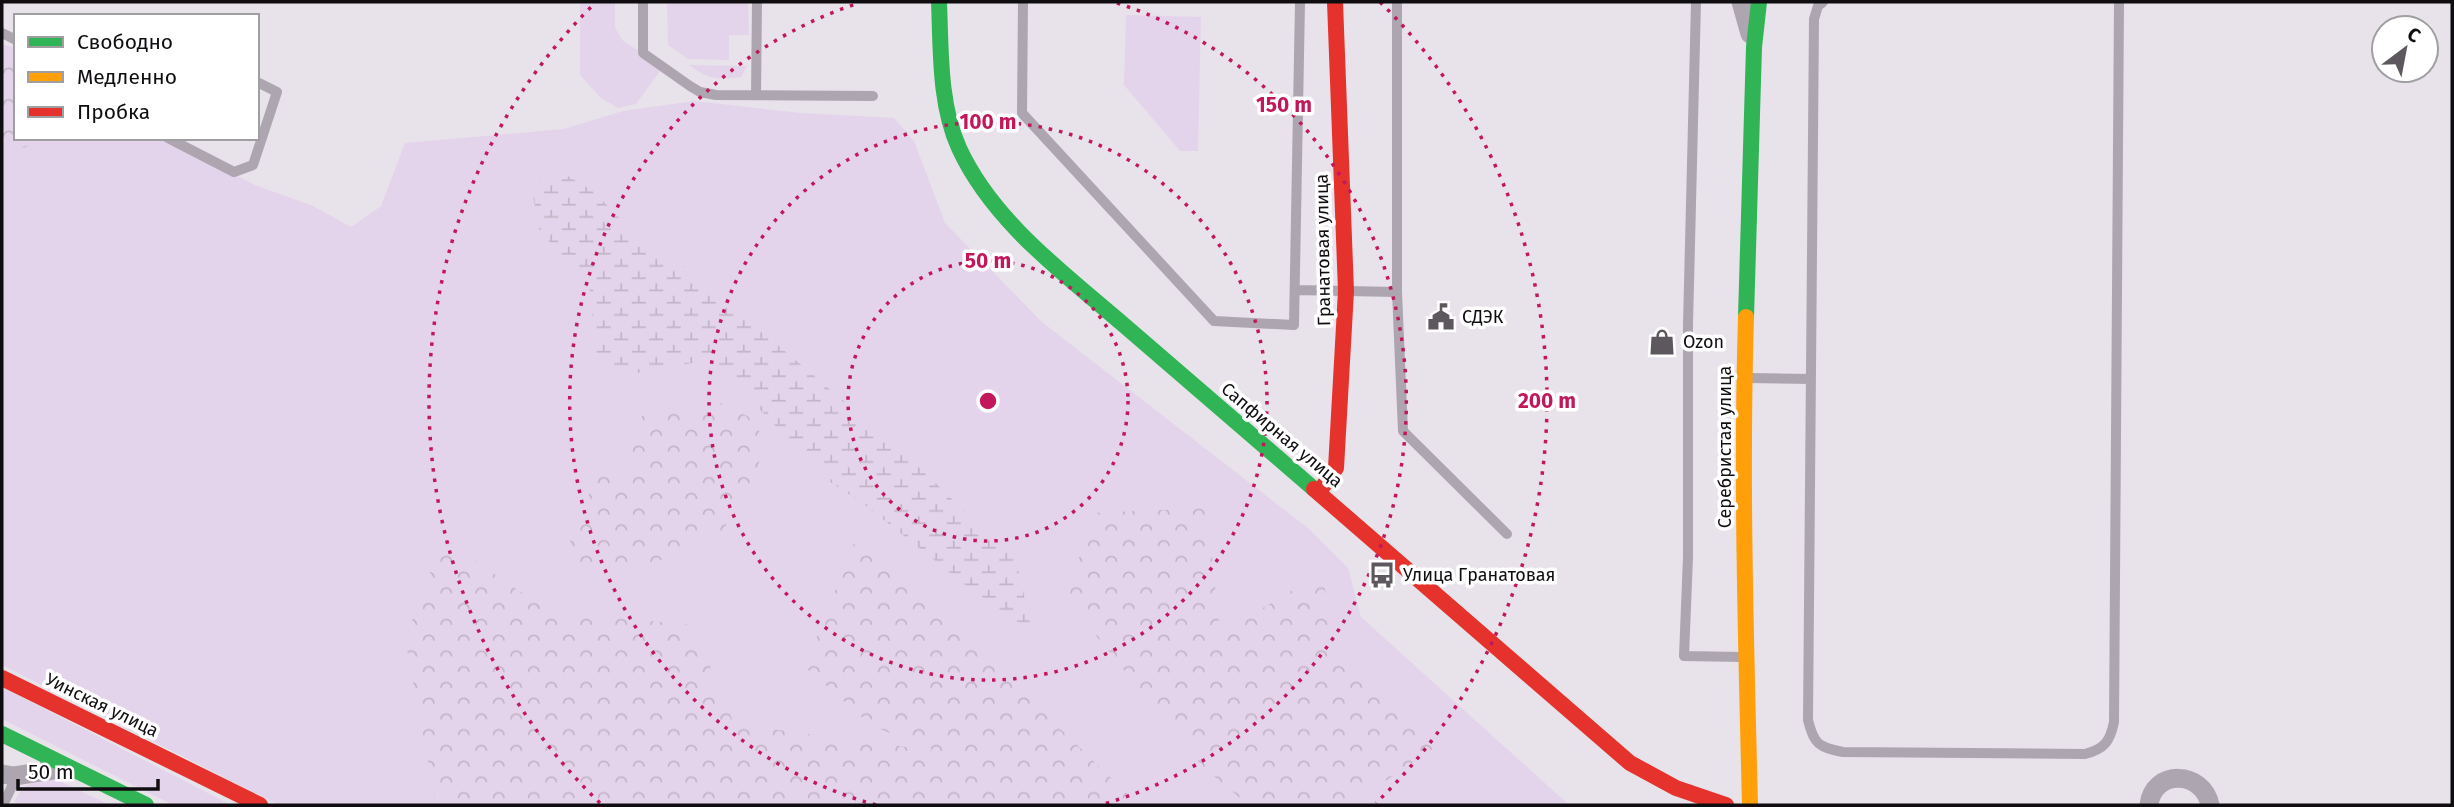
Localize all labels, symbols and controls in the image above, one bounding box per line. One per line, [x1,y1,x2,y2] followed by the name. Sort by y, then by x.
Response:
[14,14,259,140] legend
[2370,14,2440,84] north arrow
[2403,22,2425,48] text: С
[77,29,173,55] text: Свободно
[77,64,177,90] text: Медленно
[1256,92,1312,118] text: 150 m
[77,99,150,125] text: Пробка
[959,109,1017,135] text: 100 m
[1311,174,1335,326] street label: Гранатовая улица
[965,248,1011,274] text: 50 m
[1426,302,1456,332] public building icon: СДЭК
[1462,306,1504,328] place label: СДЭК
[1647,327,1677,357] shop icon: Ozon
[1683,331,1724,353] place label: Ozon
[1714,366,1736,528] street label: Серебристая улица
[1217,378,1347,492] street label: Сапфирная улица
[1518,388,1576,414] text: 200 m
[976,389,1000,413] centre of rings
[1367,560,1397,590] bus stop icon: Улица Гранатовая
[1403,564,1556,586] place label: Улица Гранатовая
[42,668,162,742] street label: Уинская улица
[18,748,158,792] scale bar
[28,759,74,785] text: 50 m

